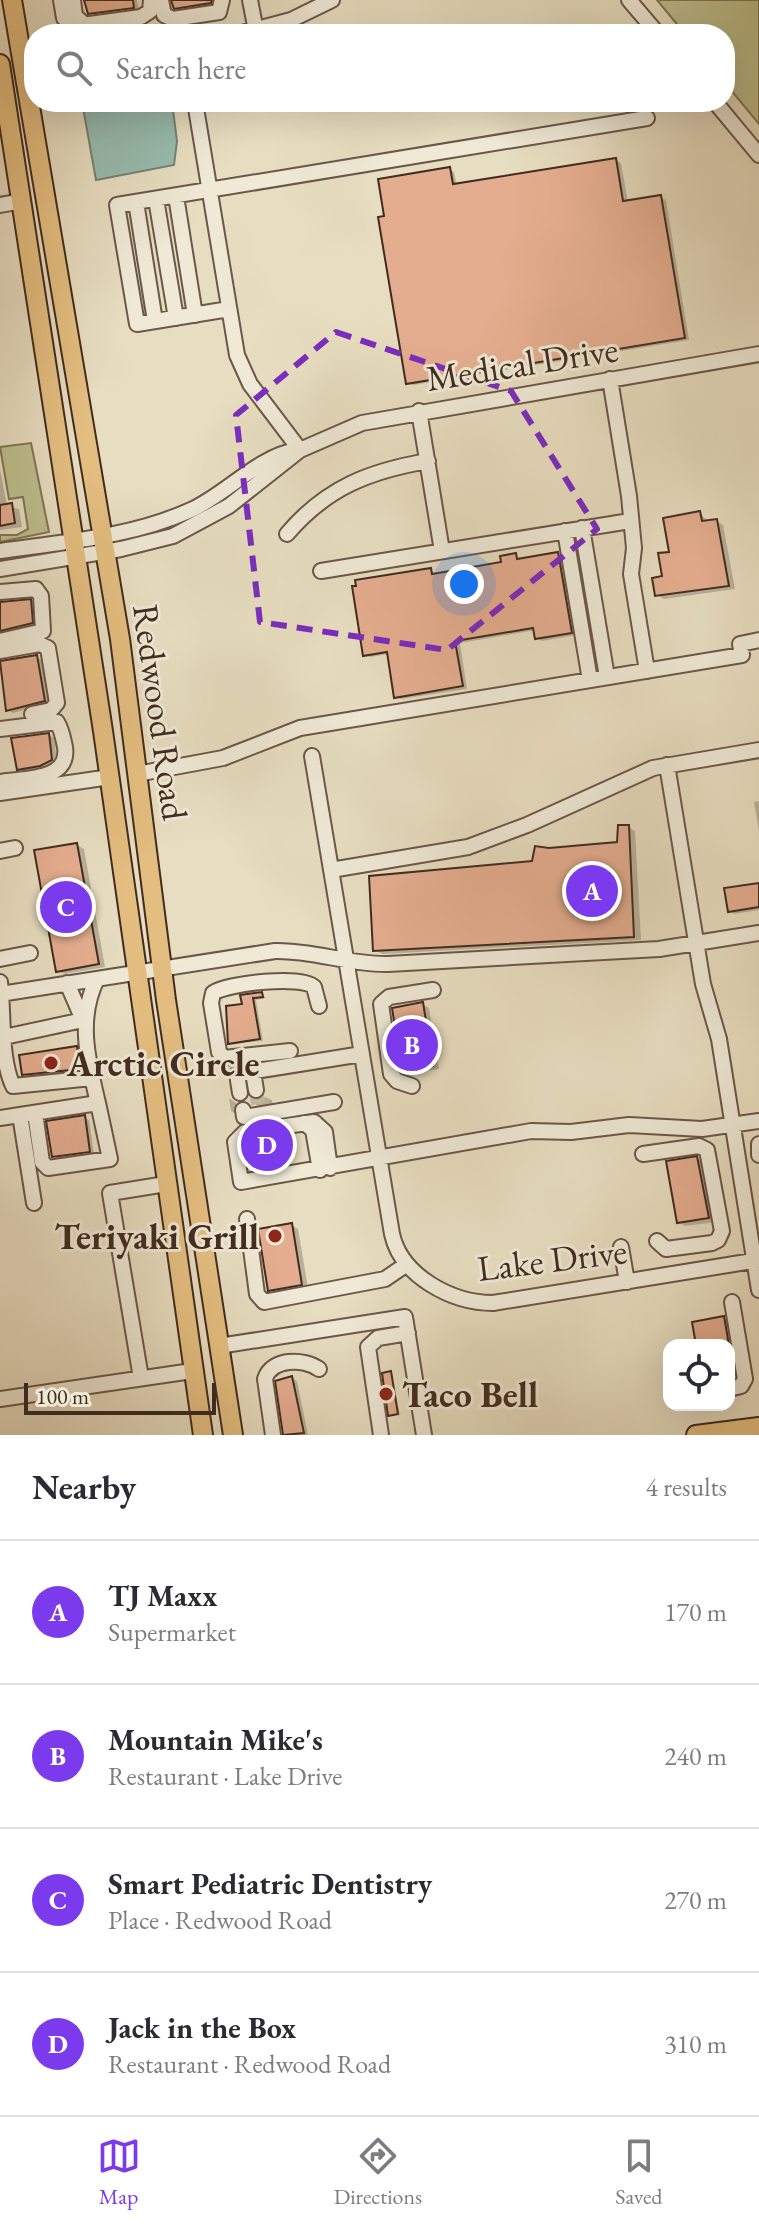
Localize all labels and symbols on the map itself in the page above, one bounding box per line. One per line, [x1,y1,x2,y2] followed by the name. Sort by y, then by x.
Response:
[423,325,621,402] street label: Medical Drive
[444,564,484,604] your location
[122,601,199,824] street label: Redwood Road
[566,861,618,921] pin: A
[40,877,92,937] pin: C
[386,1015,438,1075] pin: B
[66,1040,259,1087] place label: Arctic Circle
[42,1054,60,1072] marker: Arctic Circle
[241,1115,293,1175] pin: D
[54,1213,259,1260] place label: Teriyaki Grill
[266,1227,284,1245] marker: Teriyaki Grill
[475,1227,630,1292] street label: Lake Drive
[402,1371,538,1418] place label: Taco Bell
[24,1379,216,1415] scale bar
[377,1385,395,1403] marker: Taco Bell

